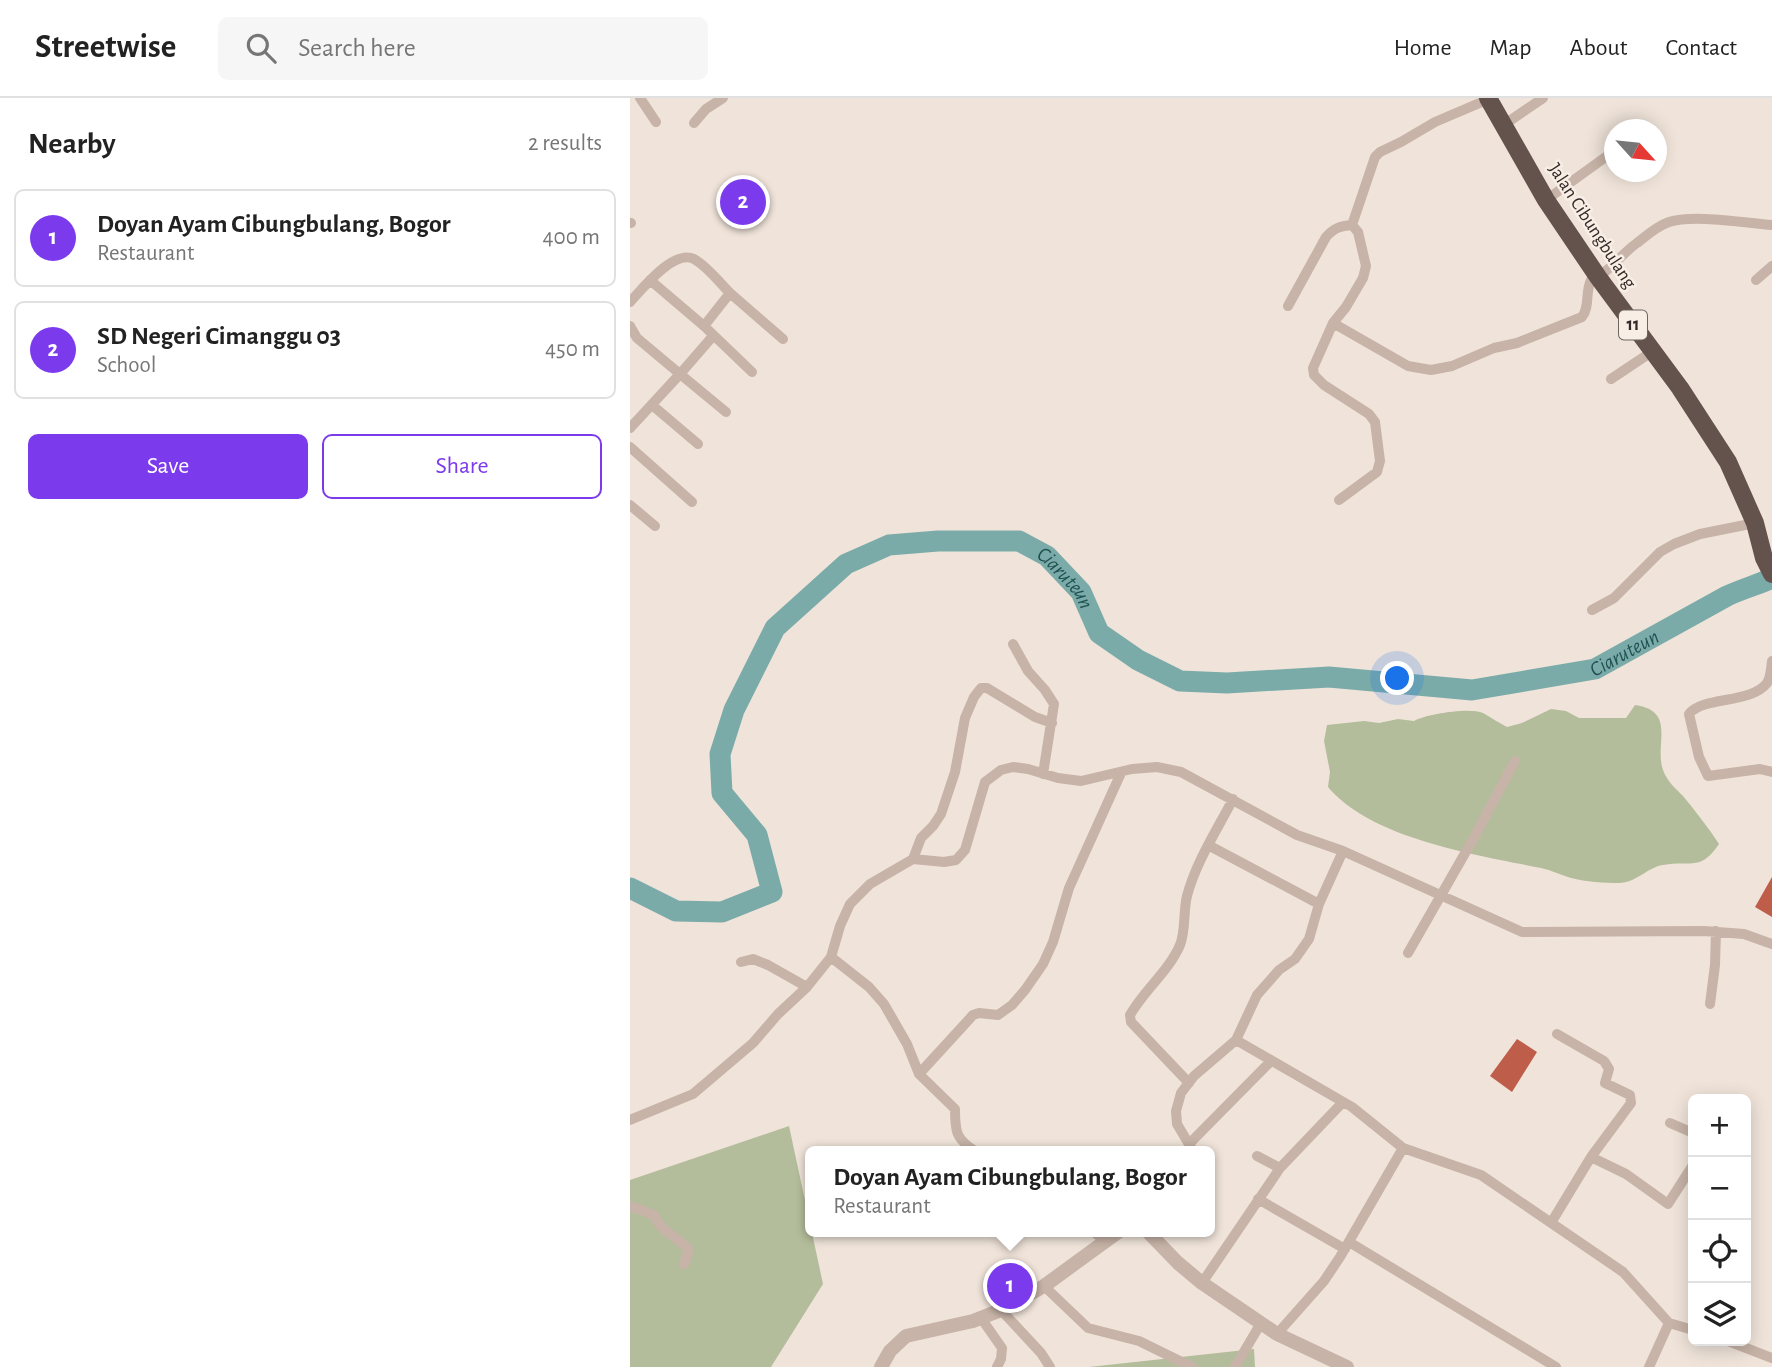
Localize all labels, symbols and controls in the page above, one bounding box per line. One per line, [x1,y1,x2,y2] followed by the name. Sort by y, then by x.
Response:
[218,17,708,80] search box
[242,29,280,67] icon: search
[35,31,176,64] text: Streetwise
[298,35,416,61] text: Search here
[1394,36,1452,60] text: Home
[1490,36,1532,60] text: Map
[1570,36,1627,60] text: About
[1665,36,1737,60] text: Contact
[1604,119,1667,182] north arrow
[28,129,116,159] text: Nearby
[528,132,602,155] text: 2 results
[1545,160,1640,293] street label: Jalan Cibungbulang
[720,176,766,228] pin: 2
[97,211,451,237] text: Doyan Ayam Cibungbulang, Bogor
[49,226,57,249] text: 1
[542,226,600,249] text: 400 m
[97,242,194,265] text: Restaurant
[1619,310,1647,340] road number: 11
[97,323,341,349] text: SD Negeri Cimanggu 03
[48,338,58,361] text: 2
[545,338,600,361] text: 450 m
[97,354,156,377] text: School
[28,434,308,499] button: Save
[322,434,602,499] button: Share
[1034,542,1097,612] water label: Ciaruteun
[1586,625,1662,680] water label: Ciaruteun
[1380,661,1414,695] your location
[1688,1094,1751,1346] map controls
[1688,1094,1751,1157] button: +
[805,1146,1215,1237] popup
[1688,1157,1751,1220] button: −
[833,1164,1187,1190] text: Doyan Ayam Cibungbulang, Bogor
[833,1195,931,1218] text: Restaurant
[1688,1220,1751,1283] button: locate
[987,1260,1033,1312] pin: 1
[1688,1283,1751,1346] button: layers

